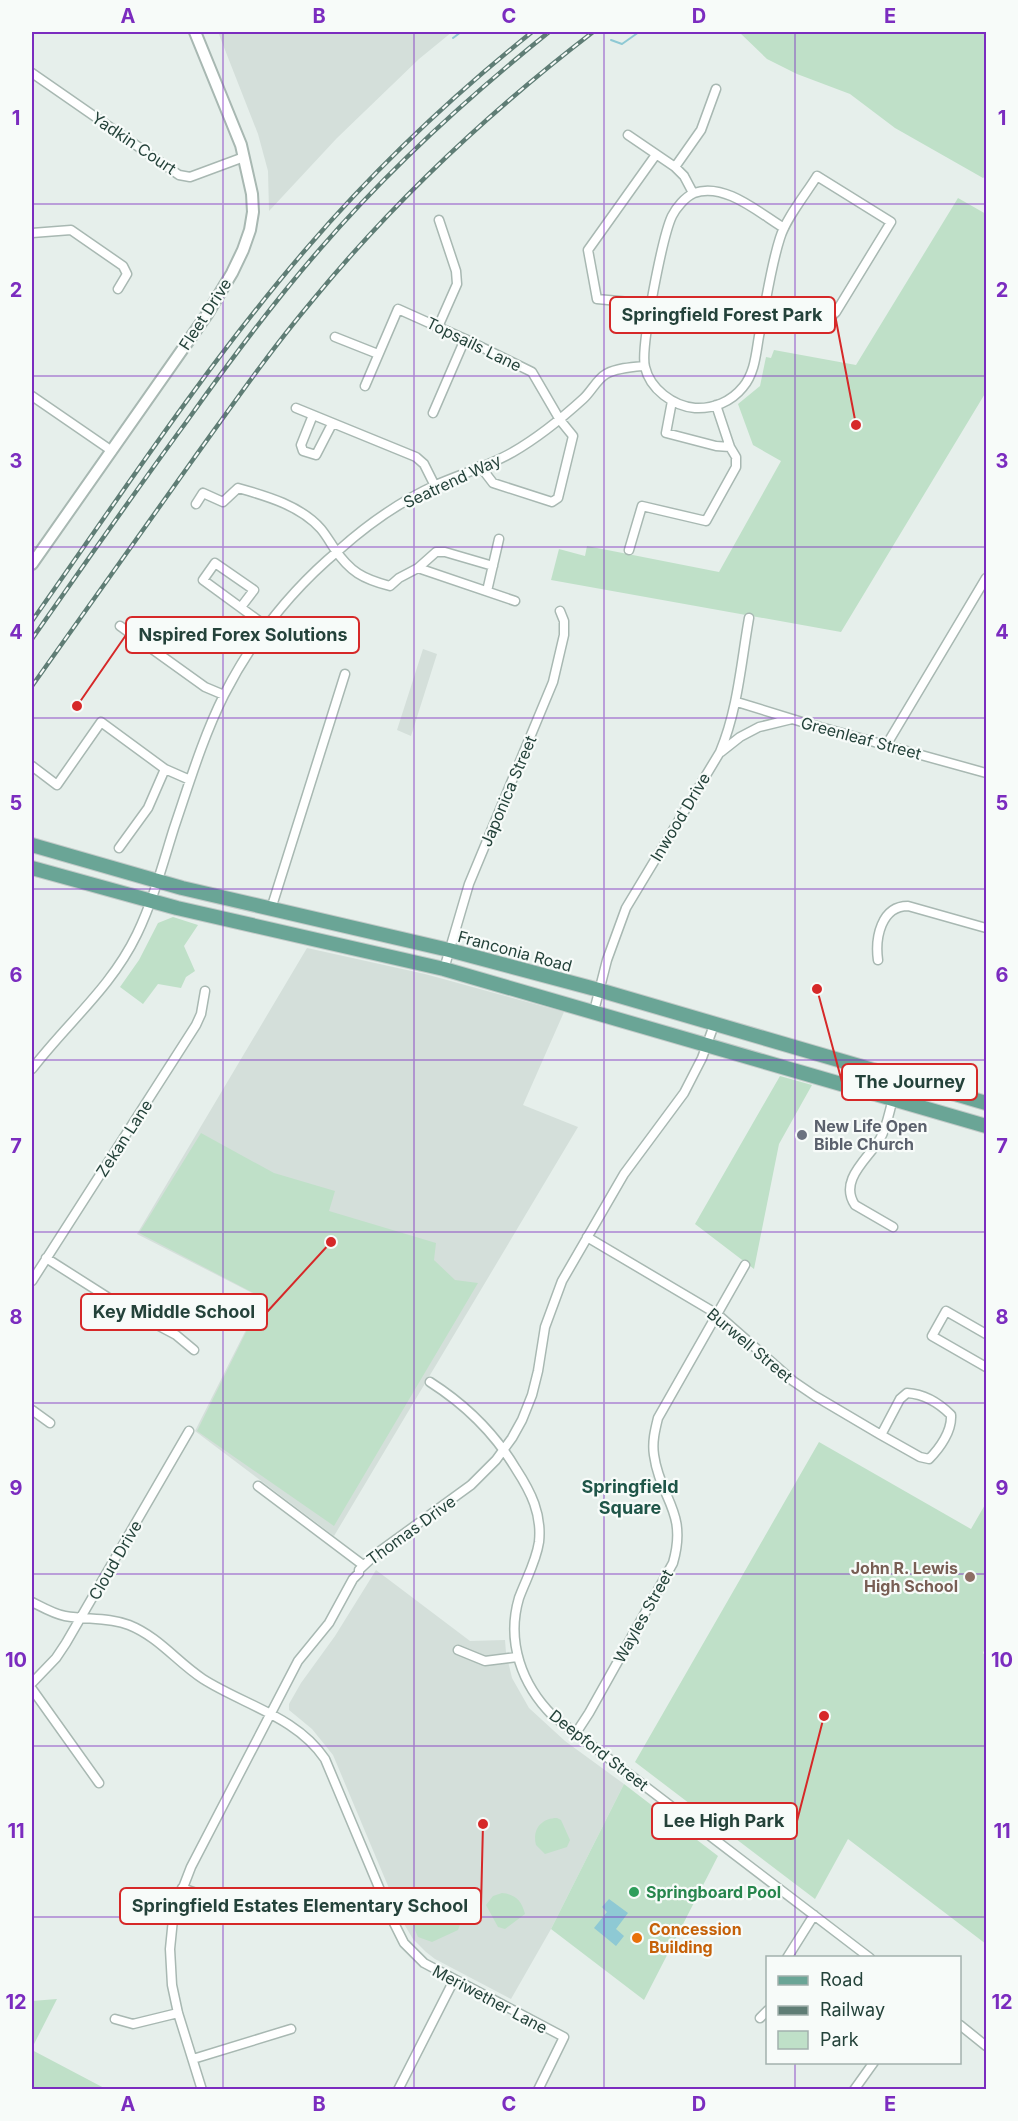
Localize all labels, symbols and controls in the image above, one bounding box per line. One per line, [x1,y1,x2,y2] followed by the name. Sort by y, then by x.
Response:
[121,4,136,28] text: A
[312,4,326,28] text: B
[502,4,516,28] text: C
[692,4,706,28] text: D
[884,4,896,28] text: E
[12,106,20,130] text: 1
[998,106,1006,130] text: 1
[88,107,180,179] street label: Yadkin Court
[174,274,236,354] street label: Fleet Drive
[10,278,22,302] text: 2
[996,278,1008,302] text: 2
[610,297,835,333] callout: Springfield Forest Park
[621,304,823,325] text: Springfield Forest Park
[423,312,525,376] street label: Topsails Lane
[10,449,22,473] text: 3
[996,449,1008,473] text: 3
[400,450,504,512] street label: Seatrend Way
[126,617,359,653] callout: Nspired Forex Solutions
[9,620,23,644] text: 4
[995,620,1009,644] text: 4
[139,624,348,645] text: Nspired Forex Solutions
[799,712,923,764] street label: Greenleaf Street
[476,732,540,850] street label: Japonica Street
[646,769,714,865] street label: Inwood Drive
[10,791,22,815] text: 5
[996,791,1008,815] text: 5
[456,926,574,976] street label: Franconia Road
[10,963,23,987] text: 6
[996,963,1009,987] text: 6
[842,1064,977,1100] callout: The Journey
[855,1071,966,1092] text: The Journey
[92,1096,156,1180] street label: Zekan Lane
[814,1116,928,1154] place label: New Life Open Bible Church
[795,1128,809,1142] marker: New Life Open Bible Church
[10,1134,22,1158] text: 7
[996,1134,1008,1158] text: 7
[81,1294,267,1330] callout: Key Middle School
[93,1301,255,1322] text: Key Middle School
[703,1303,797,1387] street label: Burwell Street
[9,1305,23,1329] text: 8
[995,1305,1009,1329] text: 8
[10,1476,23,1500] text: 9
[581,1476,679,1518] district label: Springfield Square
[996,1476,1009,1500] text: 9
[363,1491,459,1569] street label: Thomas Drive
[84,1517,146,1603] street label: Cloud Drive
[851,1558,958,1596] place label: John R. Lewis High School
[609,1566,677,1666] street label: Wayles Street
[963,1570,977,1584] marker: John R. Lewis High School
[5,1648,27,1672] text: 10
[991,1648,1013,1672] text: 10
[545,1705,653,1795] street label: Deepford Street
[652,1803,797,1839] callout: Lee High Park
[664,1810,785,1831] text: Lee High Park
[7,1819,25,1843] text: 11
[993,1819,1011,1843] text: 11
[646,1882,781,1902] place label: Springboard Pool
[627,1885,641,1899] marker: Springboard Pool
[120,1888,481,1924] callout: Springfield Estates Elementary School
[132,1895,468,1916] text: Springfield Estates Elementary School
[649,1919,742,1957] place label: Concession Building
[630,1931,644,1945] marker: Concession Building
[766,1956,961,2064] legend
[429,1960,551,2038] street label: Meriwether Lane
[820,1969,863,1990] text: Road
[5,1990,27,2014] text: 12
[991,1990,1013,2014] text: 12
[820,1999,885,2020] text: Railway
[820,2029,859,2050] text: Park
[121,2092,136,2116] text: A
[312,2092,326,2116] text: B
[502,2092,516,2116] text: C
[692,2092,706,2116] text: D
[884,2092,896,2116] text: E

